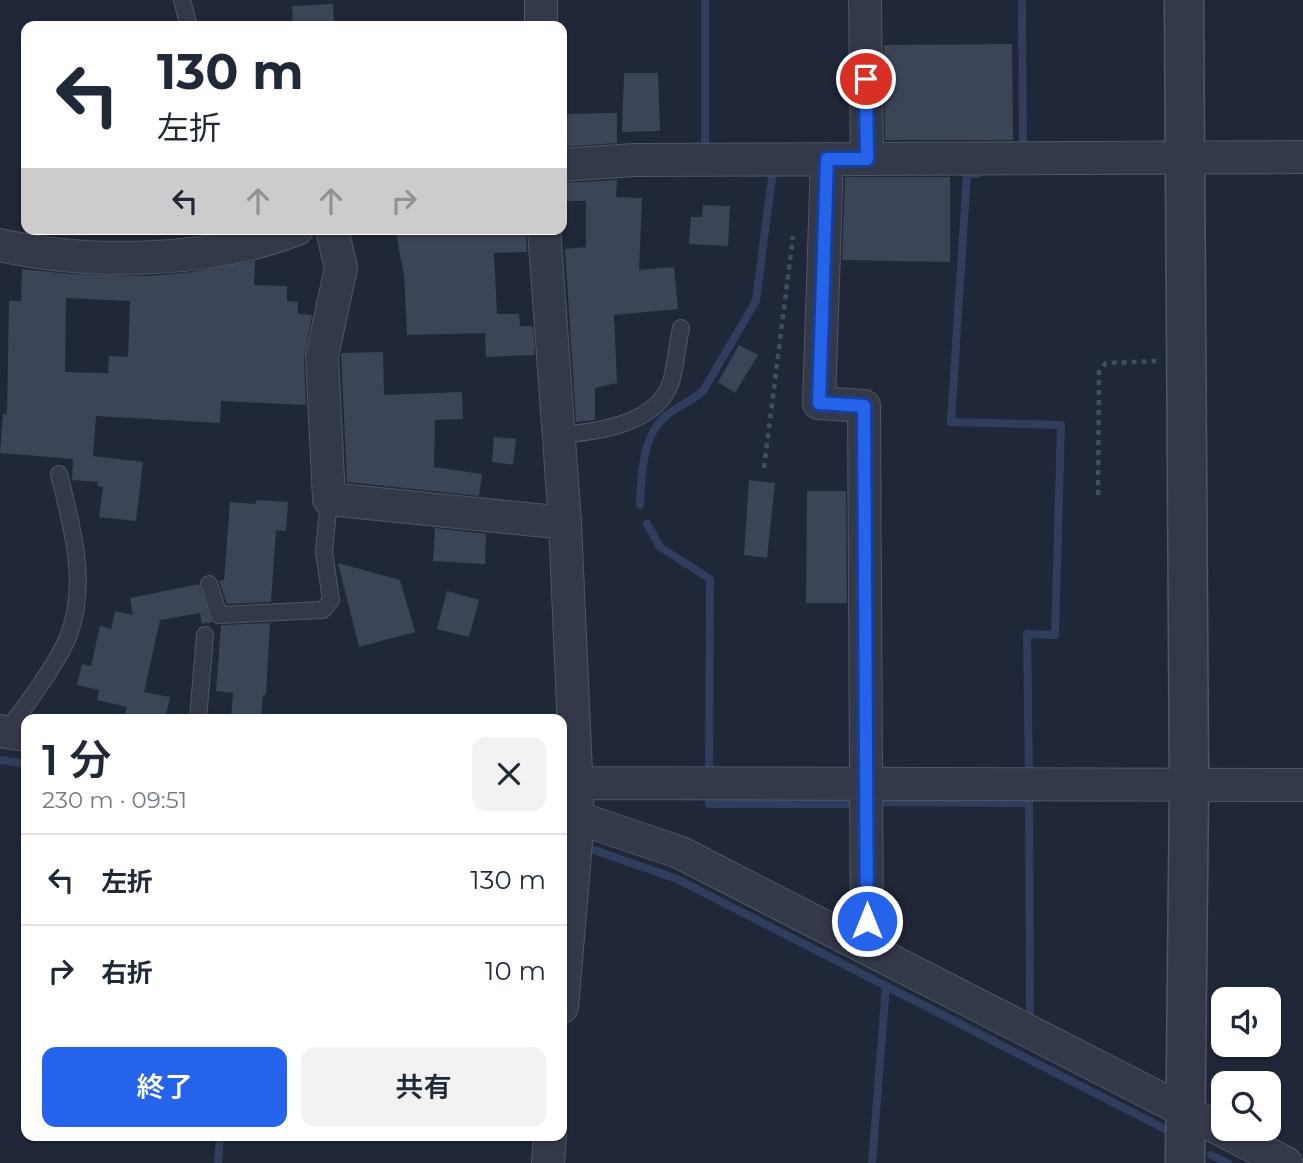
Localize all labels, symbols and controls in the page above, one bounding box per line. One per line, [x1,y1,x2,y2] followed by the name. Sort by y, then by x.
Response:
[157,42,304,101] text: 130 m
[42,49,133,140] icon: left
[836,49,896,109] pin
[847,60,885,98] icon: arrive
[157,108,221,147] text: 左折
[166,182,204,220] icon: left
[239,182,277,220] icon: ahead
[312,182,350,220] icon: ahead
[385,182,423,220] icon: right
[42,734,112,786] text: 1 分
[472,737,546,811] button: close
[42,786,187,814] text: 230 m · 09:51
[42,861,80,899] icon: left
[470,864,546,896] text: 130 m
[101,866,153,898] text: 左折
[830,884,904,958] position arrow
[42,952,80,990] icon: right
[485,955,546,987] text: 10 m
[101,957,153,989] text: 右折
[1211,987,1281,1141] map controls
[1211,987,1281,1057] button: sound
[42,1047,287,1127] button: 終了
[301,1047,546,1127] button: 共有
[1211,1071,1281,1141] button: search

